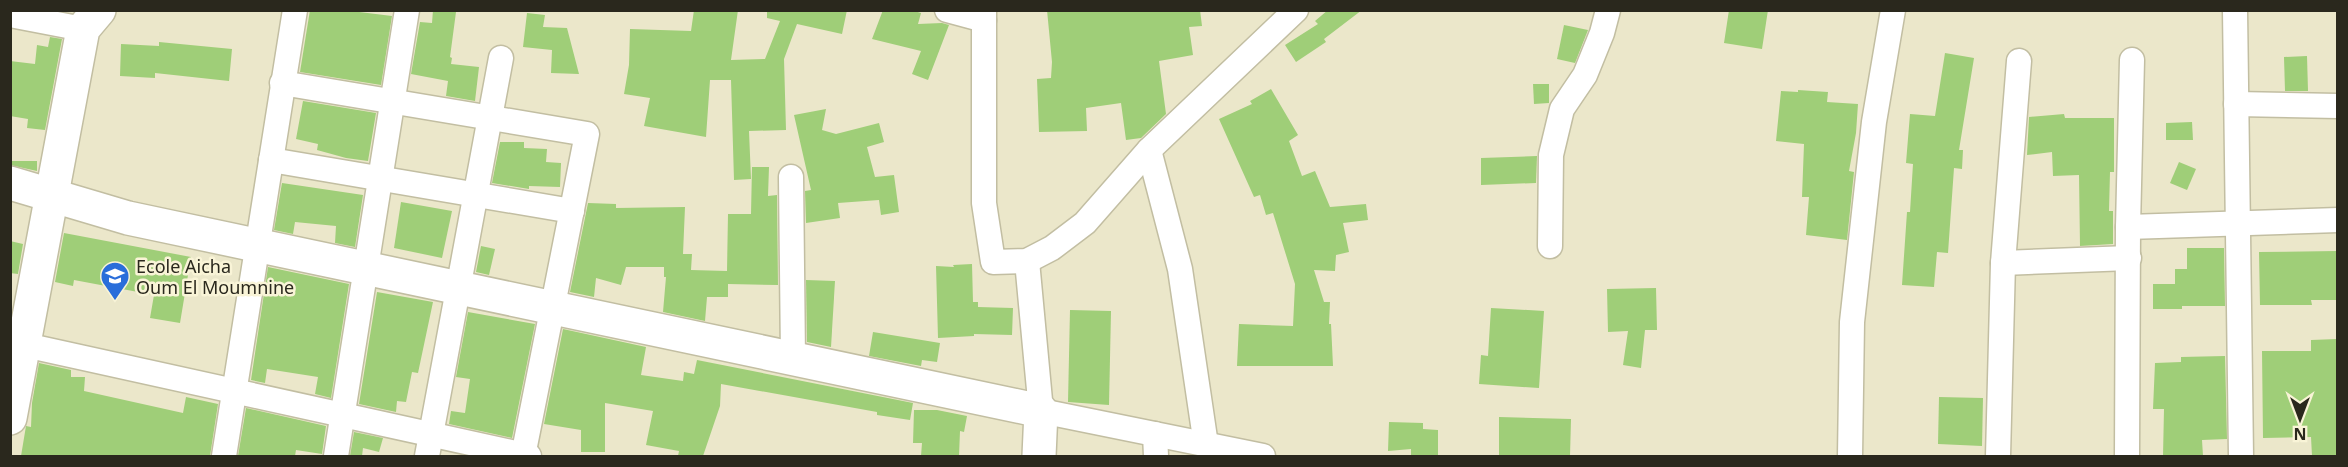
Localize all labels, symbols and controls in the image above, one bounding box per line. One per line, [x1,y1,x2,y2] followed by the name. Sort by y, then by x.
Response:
[136,254,294,299] place label: Ecole Aicha Oum El Moumnine
[99,260,131,302] school or university icon: Ecole Aicha Oum El Moumnine
[2270,389,2330,449] north arrow
[2293,423,2307,445] text: N

